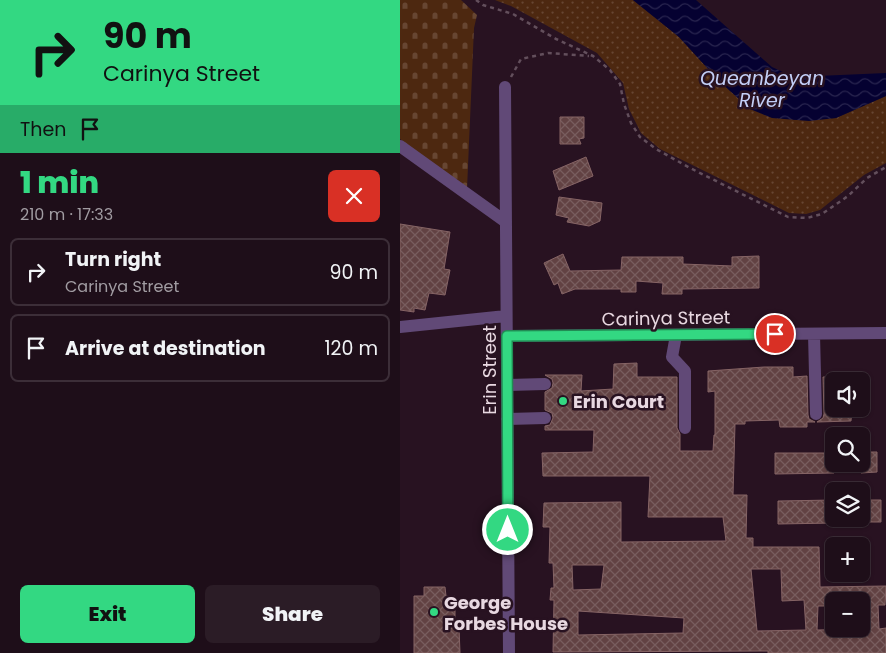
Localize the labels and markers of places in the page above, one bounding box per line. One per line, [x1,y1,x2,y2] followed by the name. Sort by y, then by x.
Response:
[754,313,796,355] pin
[573,389,664,414] place label: Erin Court
[557,395,569,407] marker: Erin Court
[444,590,568,636] place label: George Forbes House
[428,606,440,618] marker: George Forbes House

